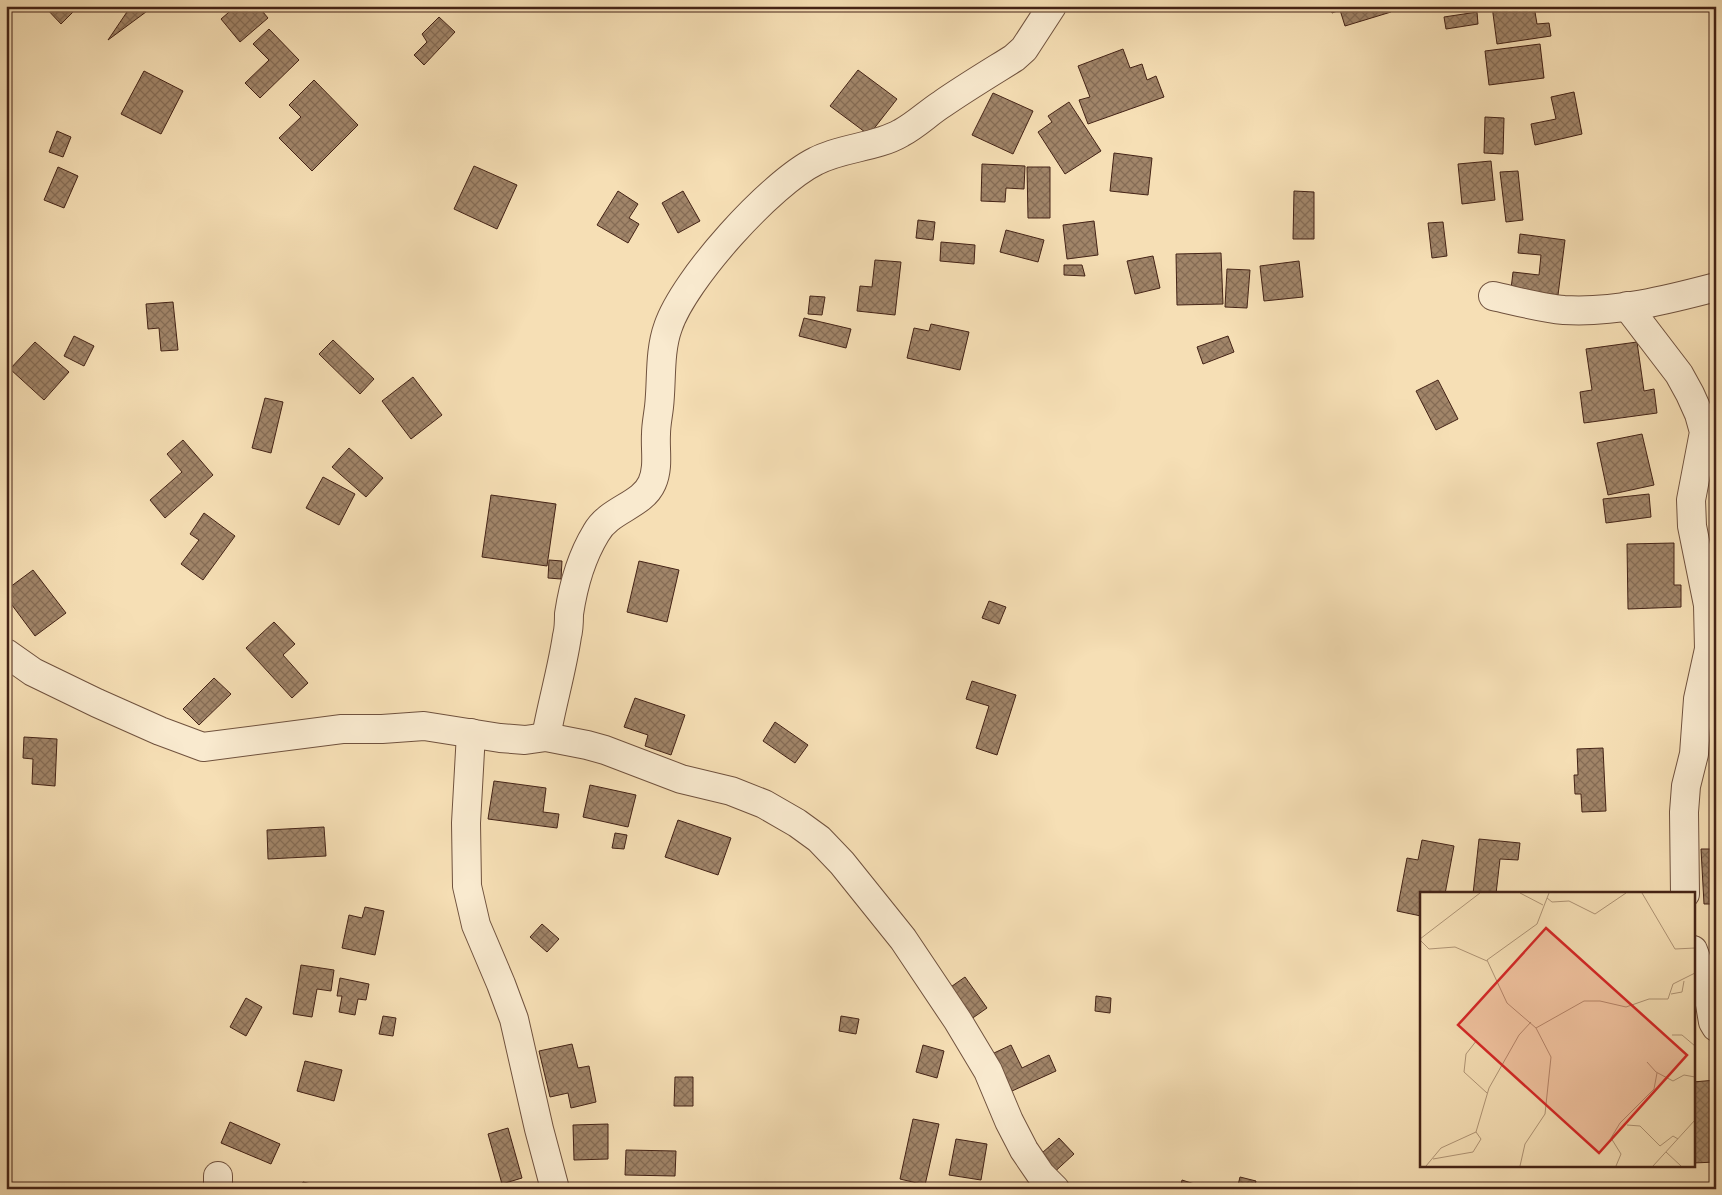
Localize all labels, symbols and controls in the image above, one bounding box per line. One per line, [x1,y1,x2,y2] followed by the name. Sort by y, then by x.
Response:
[1420,892,1694,1168] inset map

